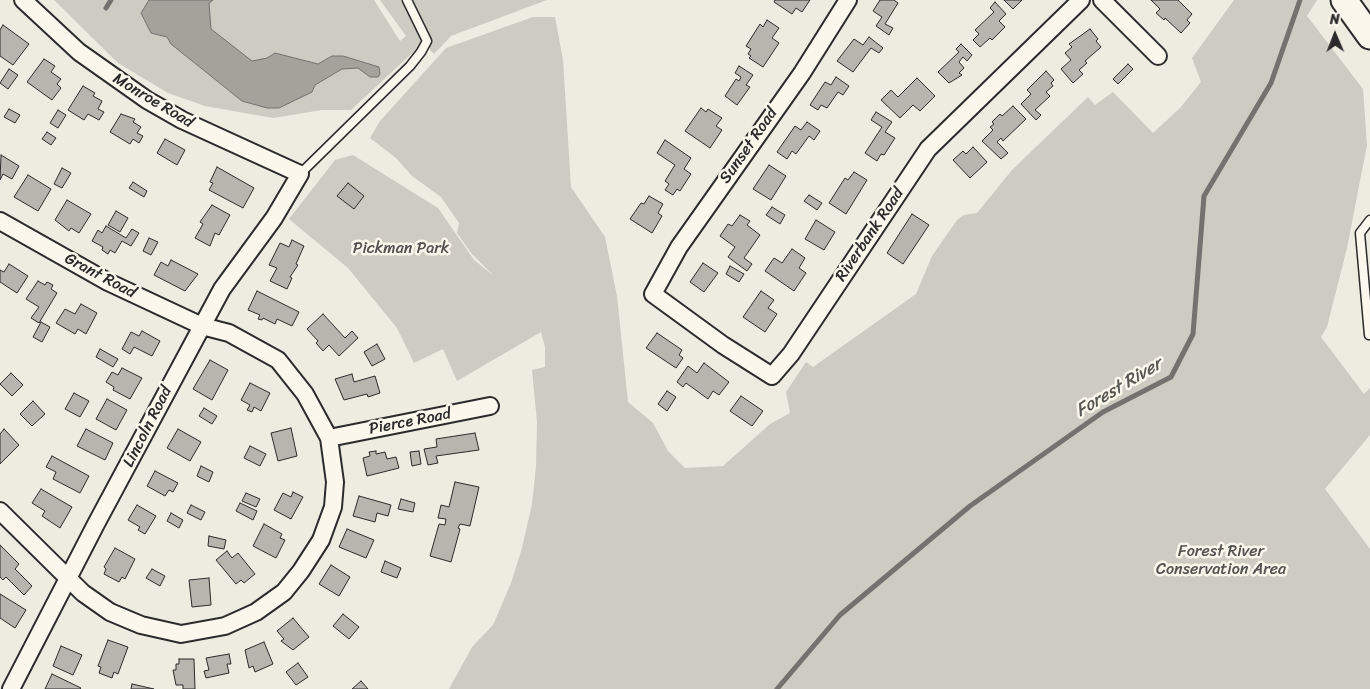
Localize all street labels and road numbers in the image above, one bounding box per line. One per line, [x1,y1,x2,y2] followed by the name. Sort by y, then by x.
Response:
[109,69,197,133] street label: Monroe Road
[716,105,782,187] street label: Sunset Road
[832,185,908,285] street label: Riverbank Road
[61,249,139,303] street label: Grant Road
[119,383,177,471] street label: Lincoln Road
[367,405,453,439] street label: Pierce Road

